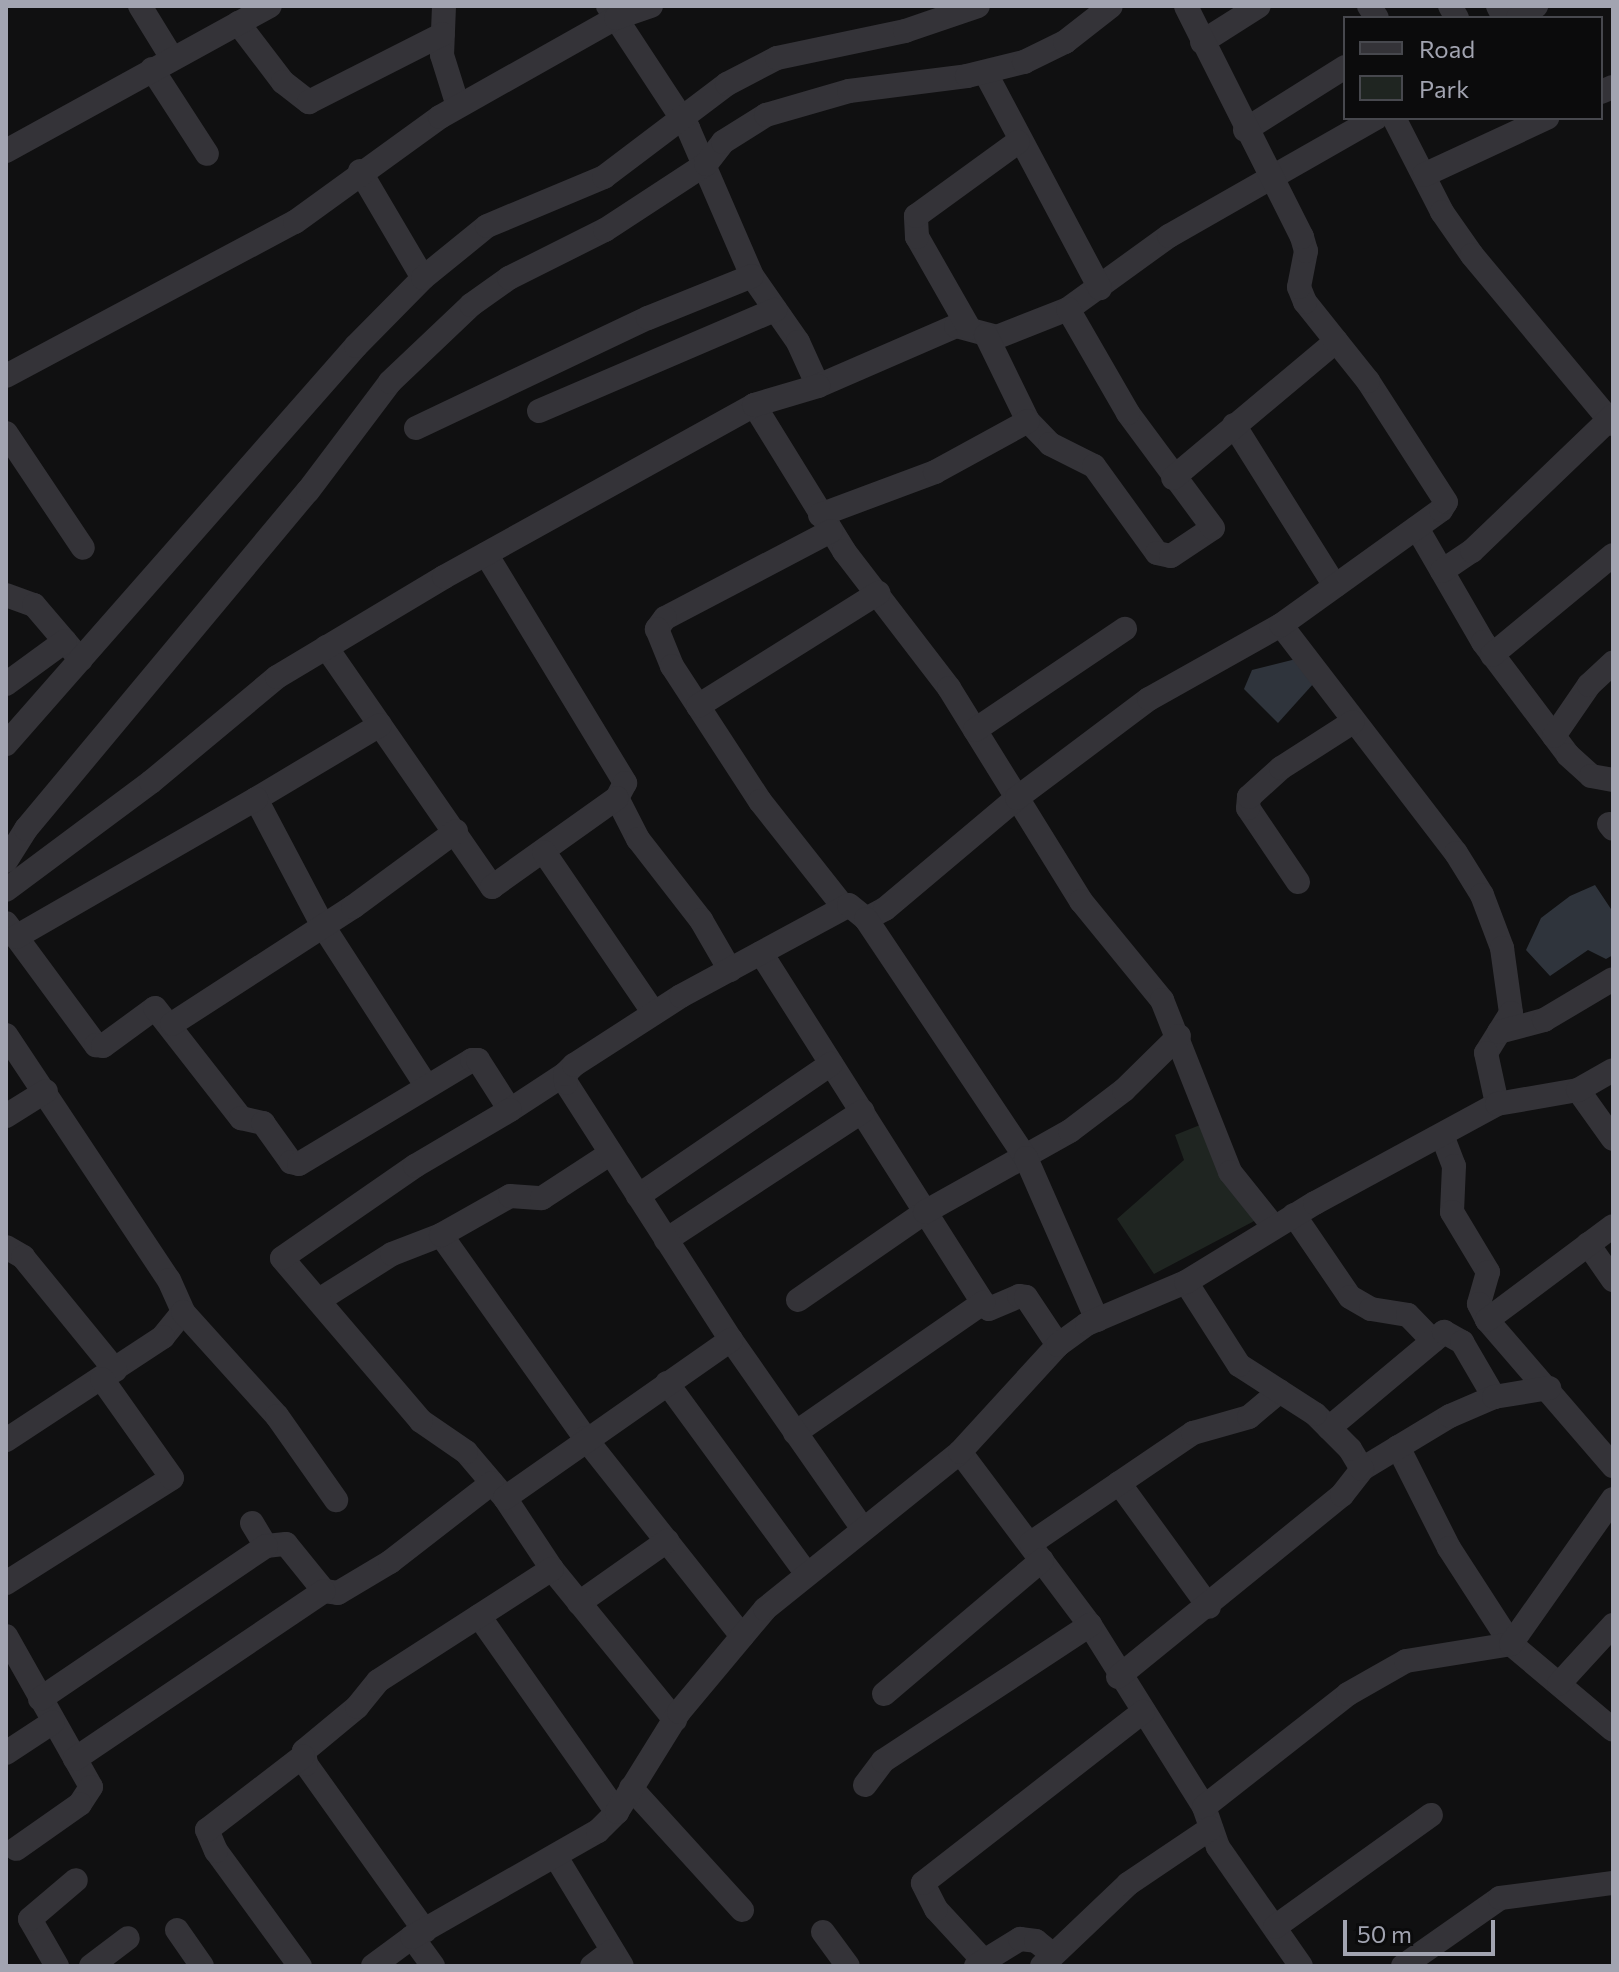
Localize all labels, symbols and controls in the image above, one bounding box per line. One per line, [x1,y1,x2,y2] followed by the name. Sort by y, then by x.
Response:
[1343,16,1603,120] legend
[1419,34,1475,63] text: Road
[1419,74,1469,103] text: Park
[1347,1904,1499,1954] scale bar
[1357,1919,1412,1948] text: 50 m

